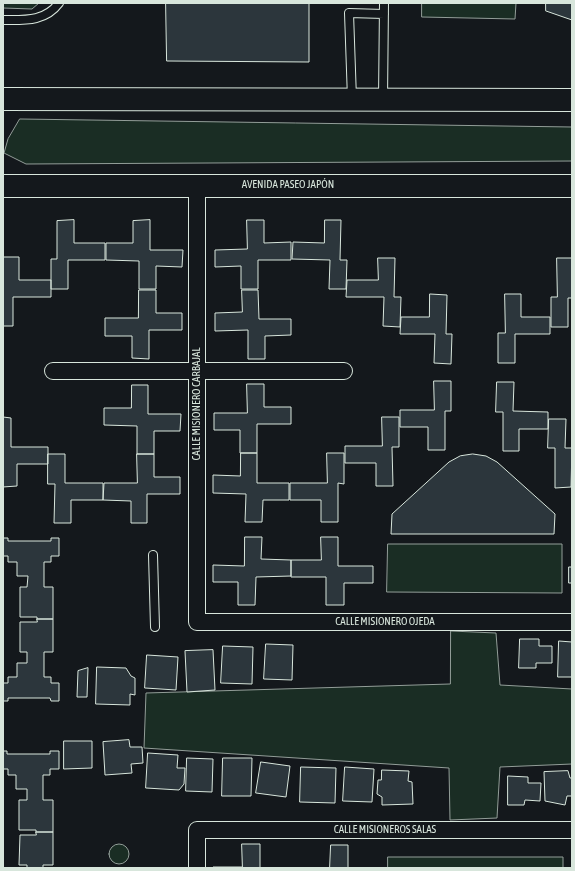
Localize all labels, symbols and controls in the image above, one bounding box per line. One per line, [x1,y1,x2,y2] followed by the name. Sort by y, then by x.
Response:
[242,178,334,192] street label: AVENIDA PASEO JAPÓN
[190,347,204,461] street label: CALLE MISIONERO CARBAJAL
[335,615,435,629] street label: CALLE MISIONERO OJEDA
[334,823,436,837] street label: CALLE MISIONEROS SALAS

